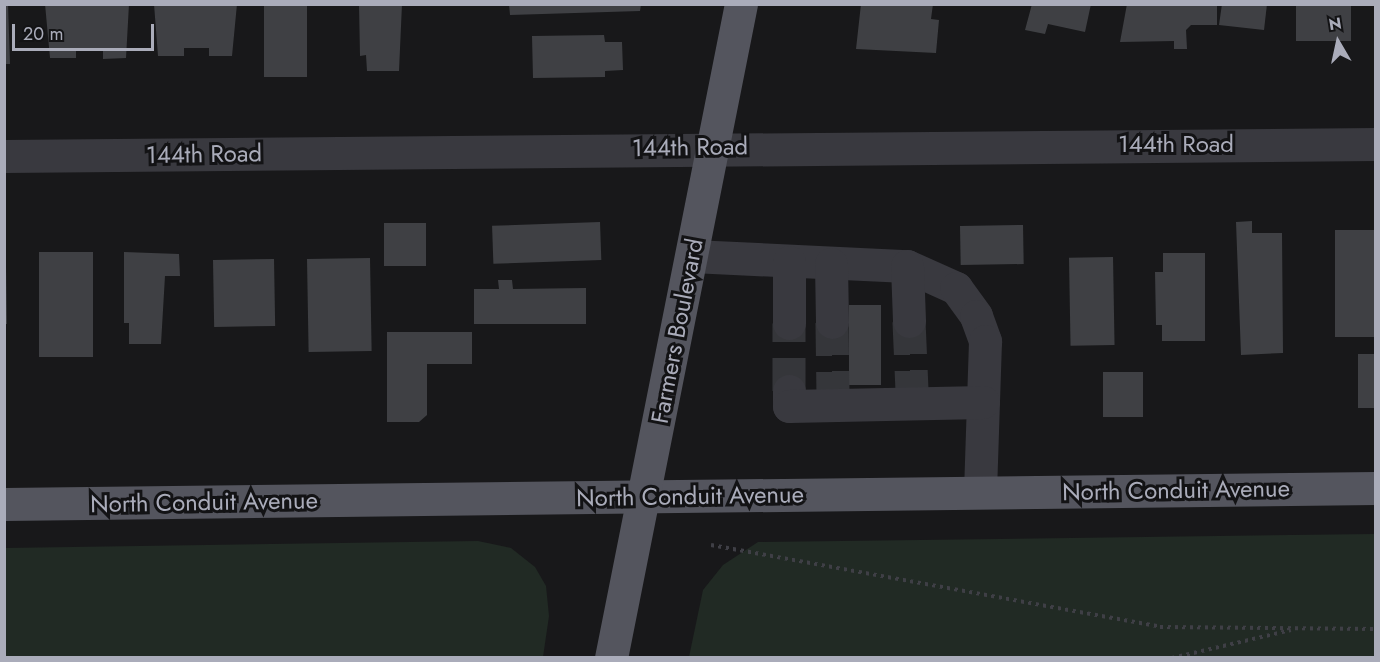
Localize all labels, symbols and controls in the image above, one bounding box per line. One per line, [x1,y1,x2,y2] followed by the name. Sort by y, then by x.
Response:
[1327,11,1343,36] text: N
[15,12,158,50] scale bar
[1308,12,1368,72] north arrow
[23,21,63,47] text: 20 m
[1118,130,1234,158] street label: 144th Road
[632,132,748,162] street label: 144th Road
[146,139,262,169] street label: 144th Road
[645,236,709,426] street label: Farmers Boulevard
[1062,474,1290,506] street label: North Conduit Avenue
[576,480,804,512] street label: North Conduit Avenue
[90,486,318,518] street label: North Conduit Avenue

